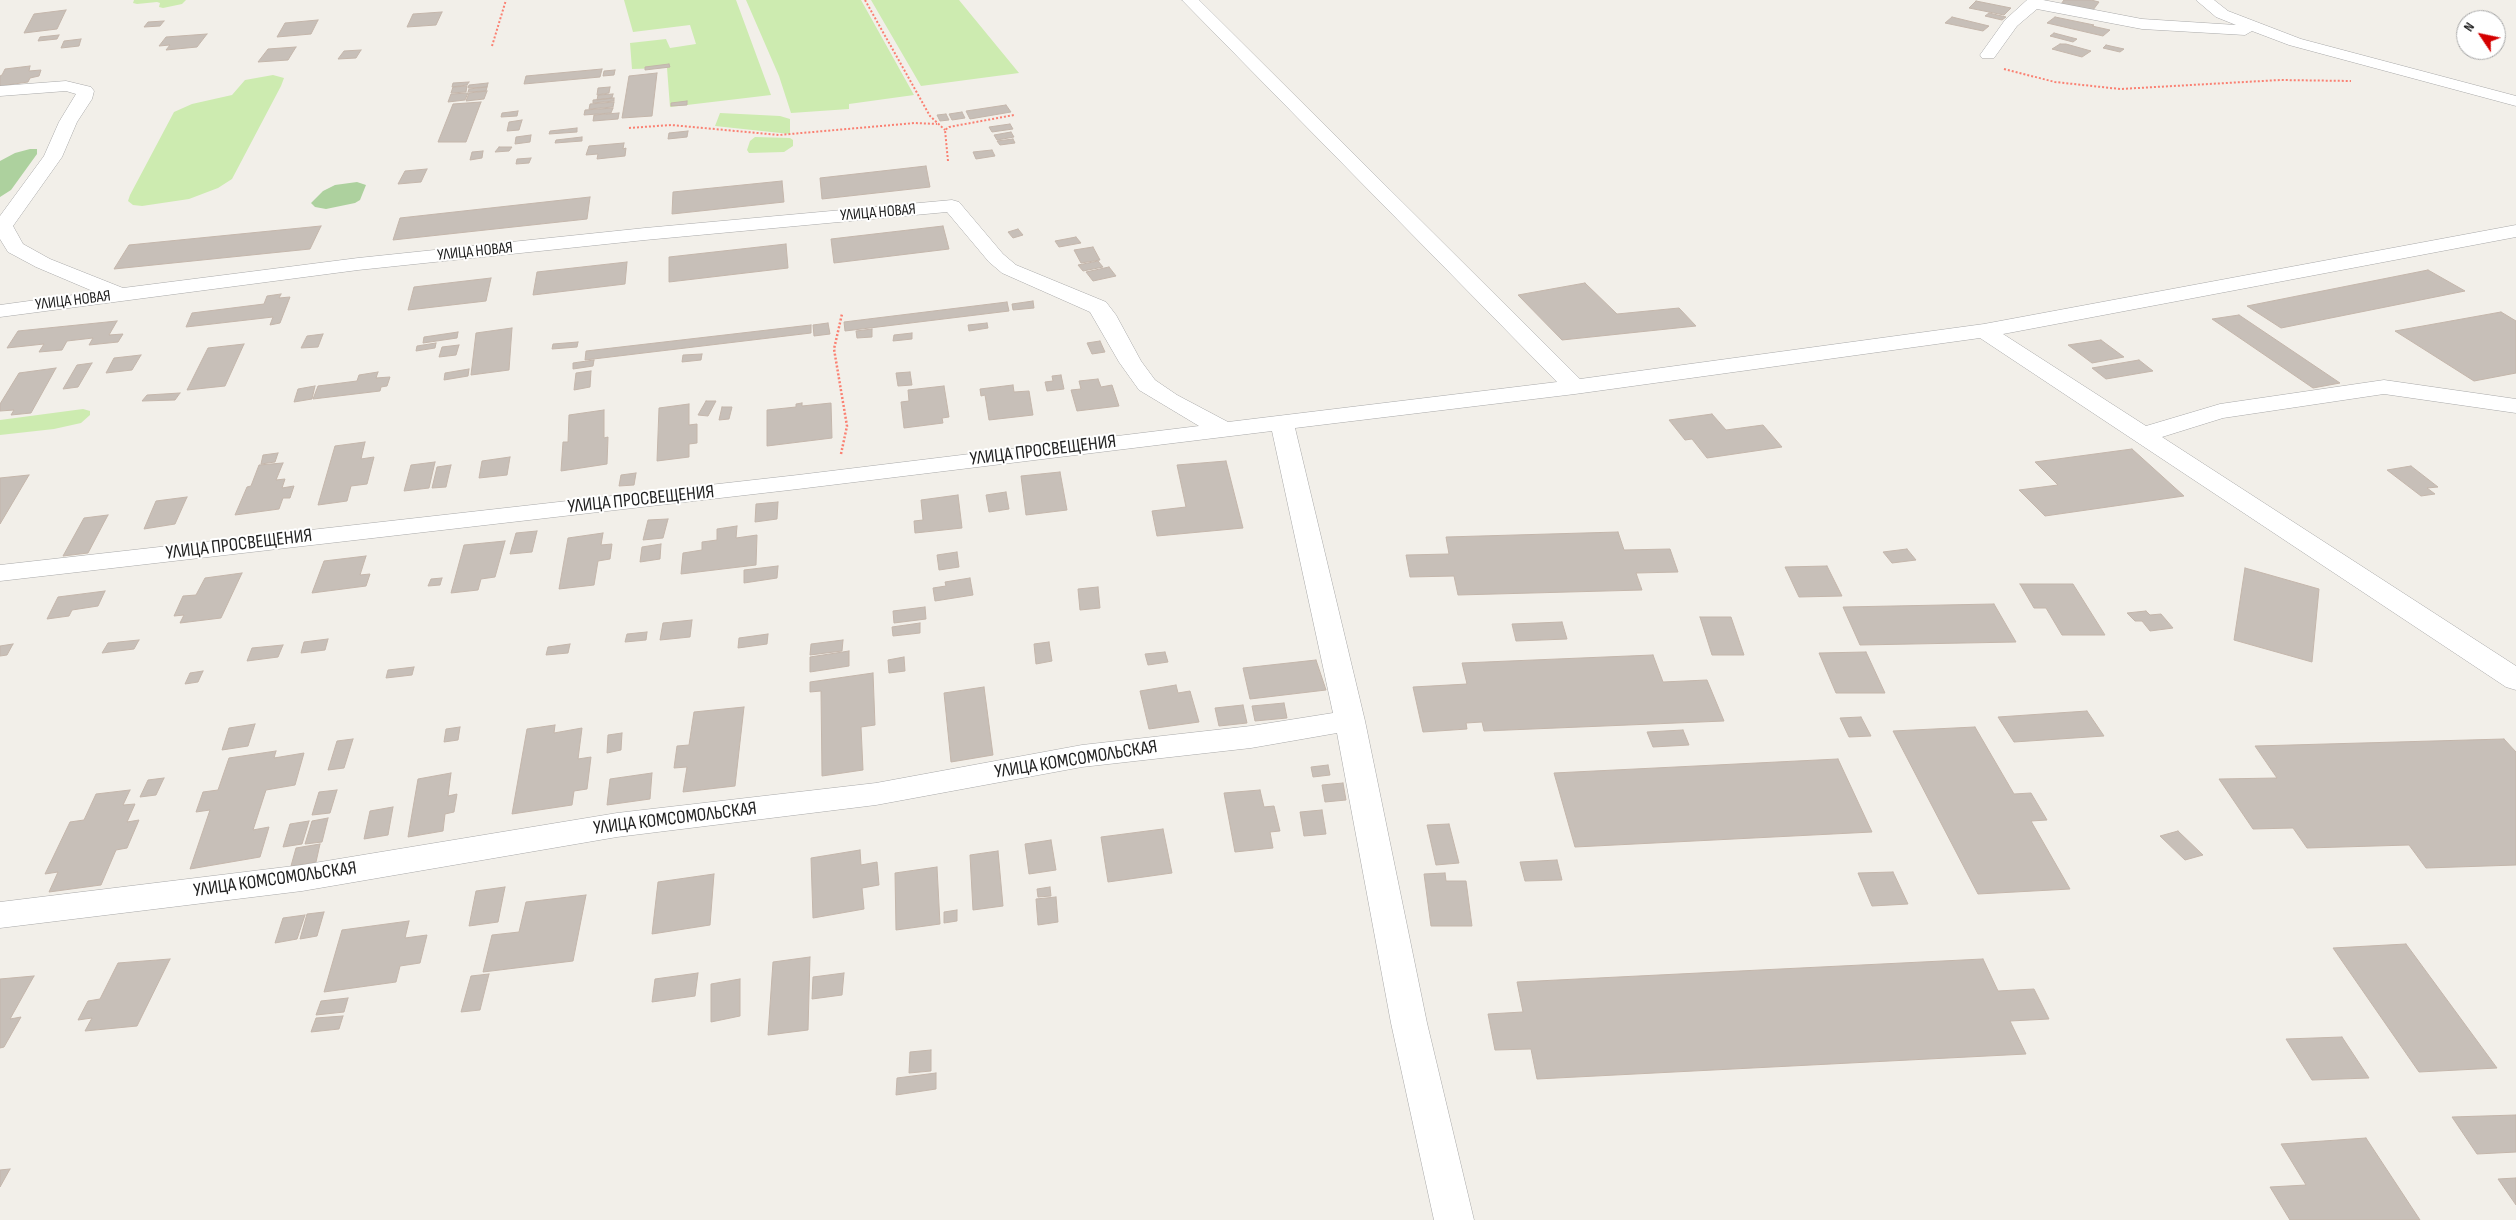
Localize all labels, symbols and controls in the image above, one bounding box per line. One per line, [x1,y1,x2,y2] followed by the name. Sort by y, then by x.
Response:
[2456,10,2506,60] north arrow
[2460,19,2478,35] text: N
[839,200,917,226] street label: УЛИЦА НОВАЯ
[436,238,514,266] street label: УЛИЦА НОВАЯ
[34,287,112,315] street label: УЛИЦА НОВАЯ
[968,431,1118,471] street label: УЛИЦА ПРОСВЕЩЕНИЯ
[567,481,715,519] street label: УЛИЦА ПРОСВЕЩЕНИЯ
[164,525,314,565] street label: УЛИЦА ПРОСВЕЩЕНИЯ
[993,736,1159,784] street label: УЛИЦА КОМСОМОЛЬСКАЯ
[592,798,758,840] street label: УЛИЦА КОМСОМОЛЬСКАЯ
[192,857,358,903] street label: УЛИЦА КОМСОМОЛЬСКАЯ

